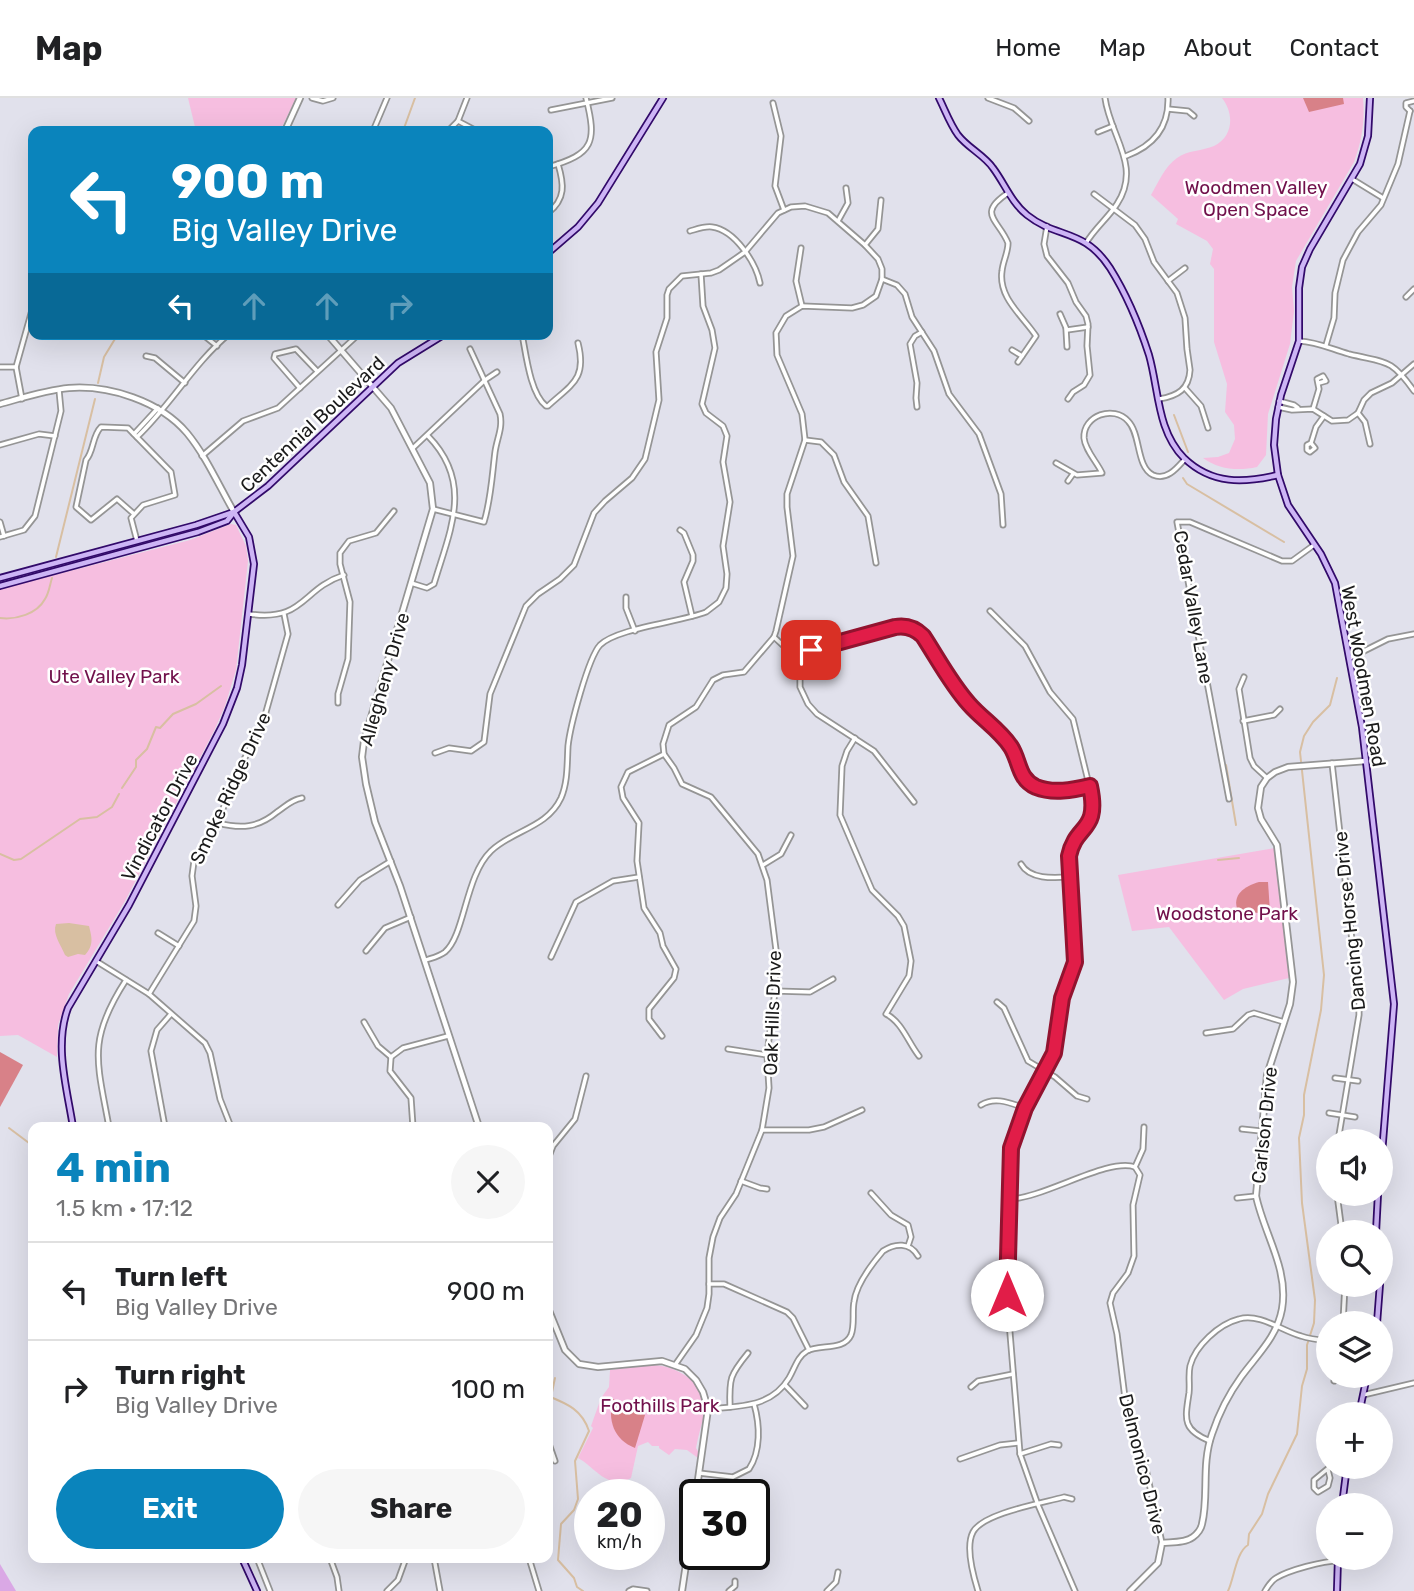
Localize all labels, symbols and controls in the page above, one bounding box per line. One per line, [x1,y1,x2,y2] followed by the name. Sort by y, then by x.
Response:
[35,29,103,68] text: Map
[995,34,1061,62] text: Home
[1099,34,1146,62] text: Map
[1184,34,1252,62] text: About
[1290,34,1379,62] text: Contact
[171,152,324,210] text: 900 m
[56,154,147,245] icon: left
[1185,176,1327,221] park label: Woodmen Valley Open Space
[171,211,398,249] text: Big Valley Drive
[162,287,200,325] icon: left
[235,287,273,325] icon: ahead
[308,287,346,325] icon: ahead
[381,287,419,325] icon: right
[235,351,389,497] street label: Centennial Boulevard
[1169,529,1218,686] street label: Cedar Valley Lane
[1336,584,1391,768] street label: West Woodmen Road
[354,610,415,749] street label: Allegheny Drive
[781,620,841,680] pin
[792,631,830,669] icon: arrive
[48,665,180,688] park label: Ute Valley Park
[185,709,276,868] street label: Smoke Ridge Drive
[116,750,203,885] street label: Vindicator Drive
[1329,830,1370,1012] street label: Dancing Horse Drive
[1156,902,1298,925] park label: Woodstone Park
[759,950,786,1076] street label: Oak Hills Drive
[1247,1065,1282,1185] street label: Carlson Drive
[1316,1129,1393,1570] map controls
[1316,1129,1393,1206] button: sound
[56,1143,171,1193] text: 4 min
[451,1145,525,1219] button: close
[56,1194,193,1222] text: 1.5 km · 17:12
[1316,1220,1393,1297] button: search
[970,1258,1044,1332] position arrow
[115,1262,227,1293] text: Turn left
[56,1272,94,1310] icon: left
[447,1276,525,1307] text: 900 m
[115,1293,278,1321] text: Big Valley Drive
[1316,1311,1393,1388] button: layers
[115,1360,245,1391] text: Turn right
[56,1370,94,1408] icon: right
[451,1374,525,1405] text: 100 m
[115,1391,278,1419] text: Big Valley Drive
[1114,1391,1171,1537] street label: Delmonico Drive
[600,1394,720,1417] park label: Foothills Park
[1316,1402,1393,1479] button: +
[56,1469,284,1549] button: Exit
[298,1469,525,1549] button: Share
[679,1479,770,1570] speed limit sign: 30
[1316,1493,1393,1570] button: −
[596,1494,643,1536] text: 20
[597,1531,642,1553] text: km/h

